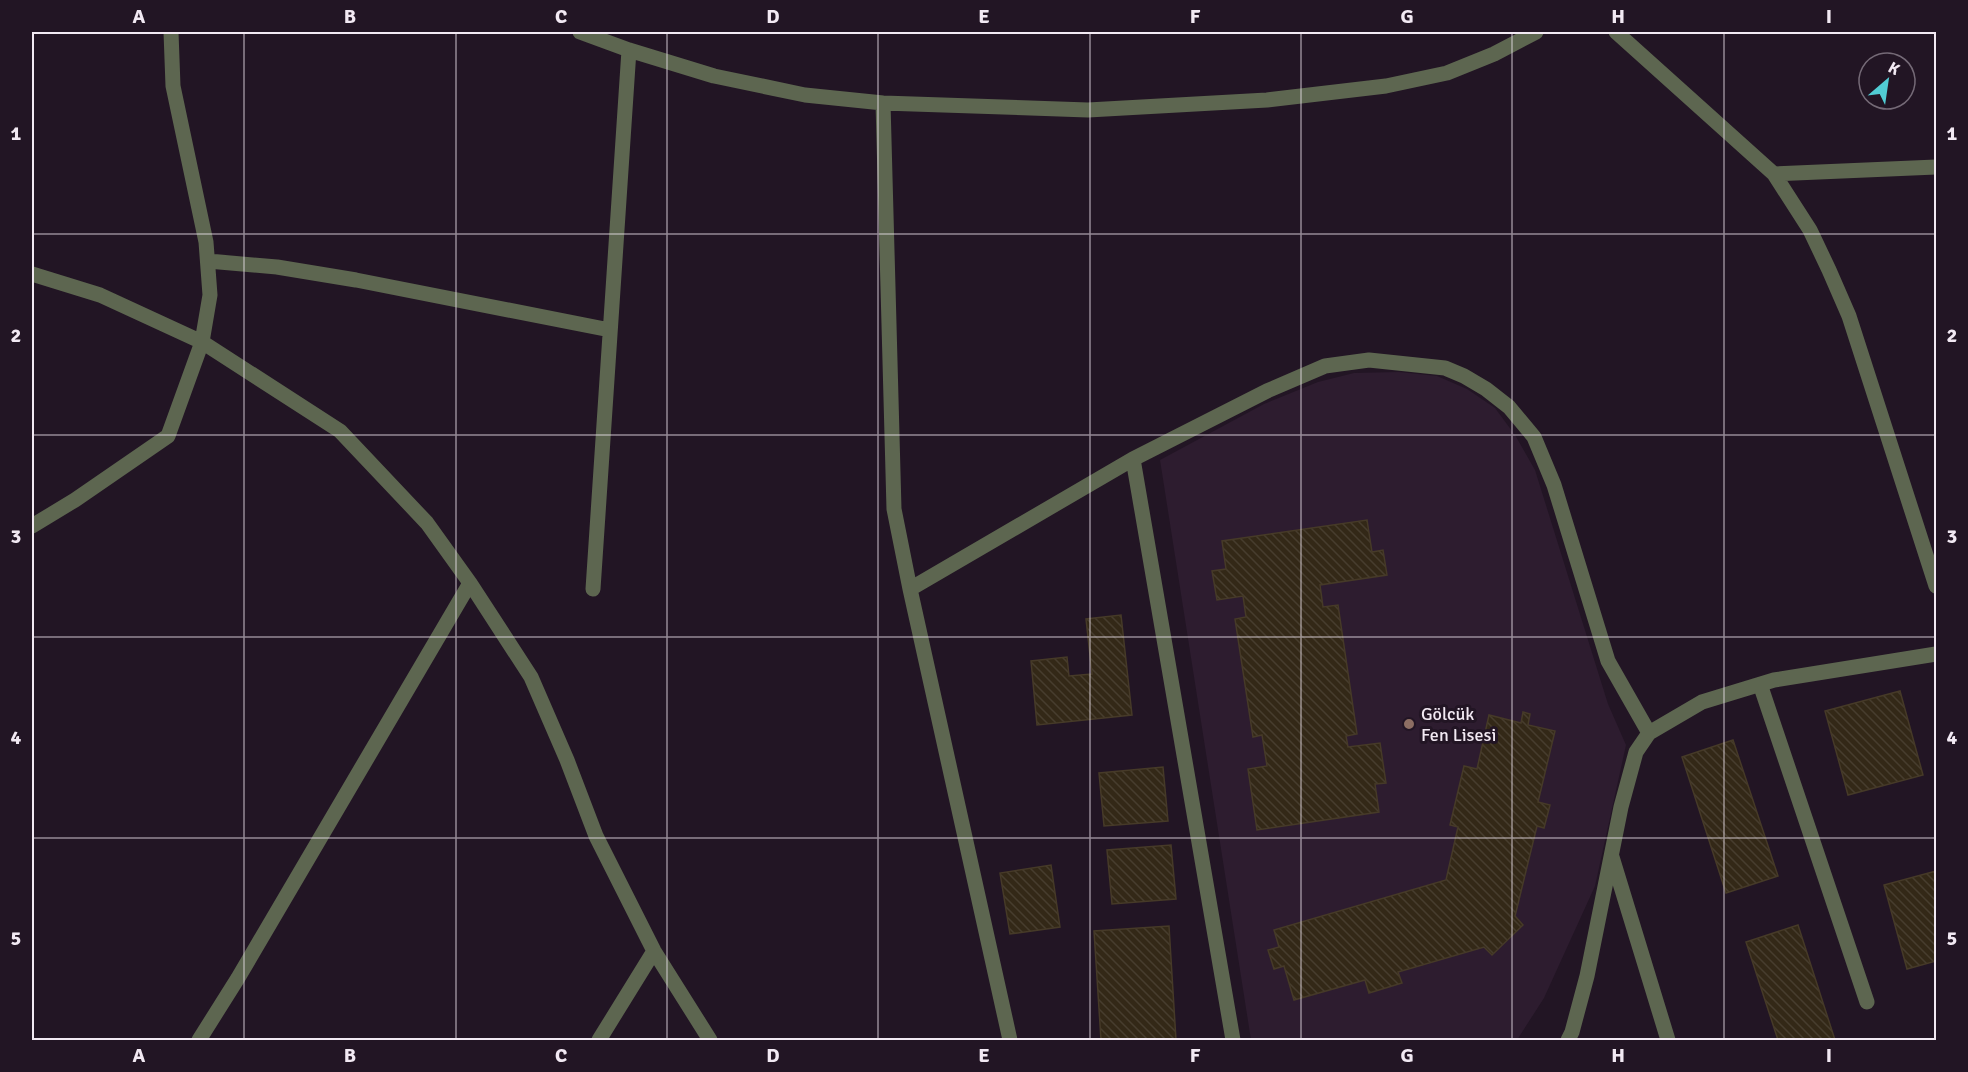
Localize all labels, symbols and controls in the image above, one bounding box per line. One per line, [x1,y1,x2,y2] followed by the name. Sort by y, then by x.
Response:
[133,4,146,29] text: A
[344,4,356,29] text: B
[555,4,567,29] text: C
[766,4,780,29] text: D
[978,4,990,29] text: E
[1190,4,1201,29] text: F
[1400,4,1414,29] text: G
[1611,4,1625,29] text: H
[1826,4,1832,29] text: I
[1857,51,1917,111] north arrow
[1885,58,1903,80] text: K
[11,121,22,146] text: 1
[1947,121,1958,146] text: 1
[11,323,21,348] text: 2
[1947,323,1957,348] text: 2
[11,524,21,549] text: 3
[1947,524,1957,549] text: 3
[1421,703,1496,746] place label: Gölcük Fen Lisesi
[1402,717,1416,731] marker: Gölcük Fen Lisesi
[11,725,22,750] text: 4
[1947,725,1958,750] text: 4
[11,926,21,951] text: 5
[1947,926,1957,951] text: 5
[133,1043,146,1068] text: A
[344,1043,356,1068] text: B
[555,1043,567,1068] text: C
[766,1043,780,1068] text: D
[978,1043,990,1068] text: E
[1190,1043,1201,1068] text: F
[1400,1043,1414,1068] text: G
[1611,1043,1625,1068] text: H
[1826,1043,1832,1068] text: I

